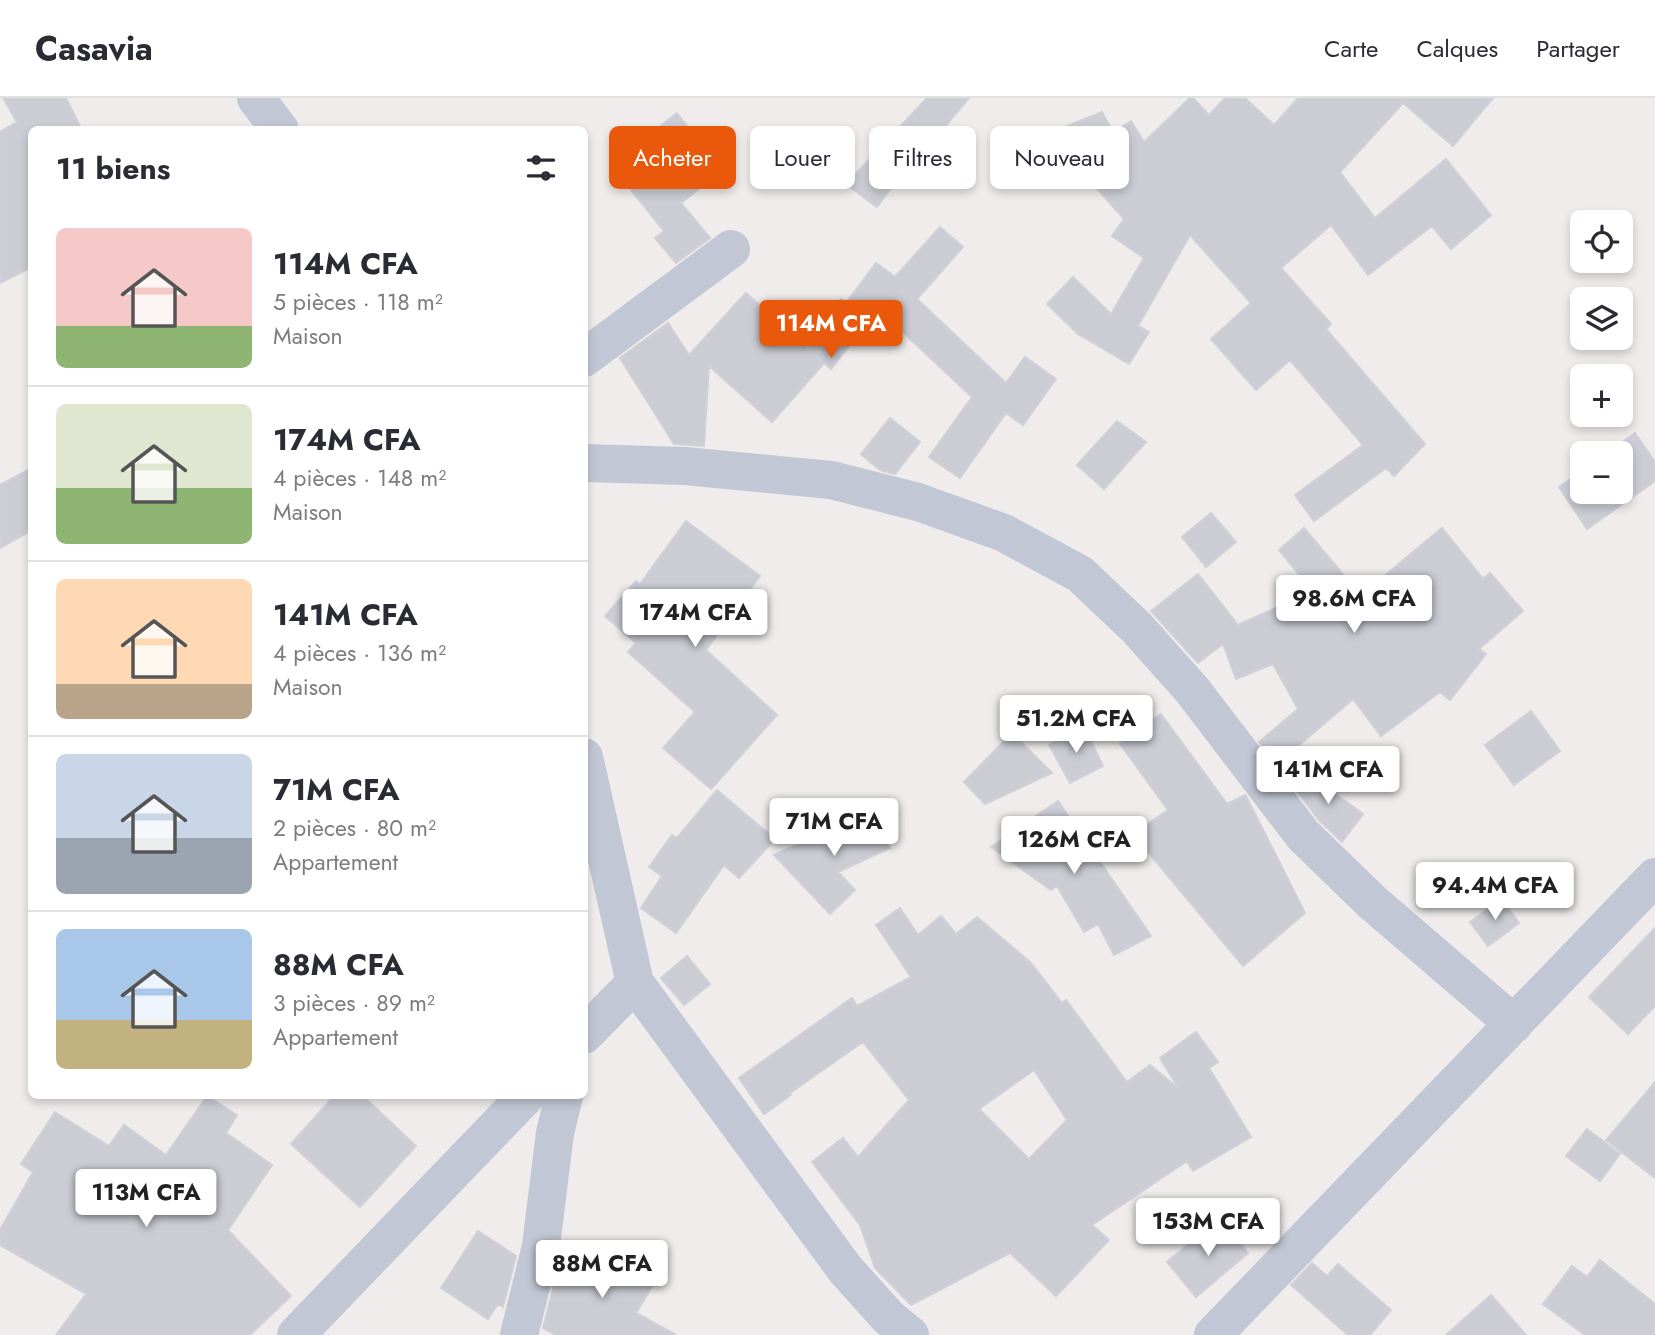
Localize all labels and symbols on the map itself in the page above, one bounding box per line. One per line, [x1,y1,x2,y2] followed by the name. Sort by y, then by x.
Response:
[759,300,903,360] pin: 114M CFA
[1274,575,1434,635] pin: 98.6M CFA
[623,589,767,649] pin: 174M CFA
[996,696,1156,755] pin: 51.2M CFA
[1256,746,1400,806] pin: 141M CFA
[769,798,899,858] pin: 71M CFA
[1002,816,1146,876] pin: 126M CFA
[1415,862,1575,922] pin: 94.4M CFA
[74,1170,218,1229] pin: 113M CFA
[1136,1198,1280,1258] pin: 153M CFA
[537,1240,667,1300] pin: 88M CFA

